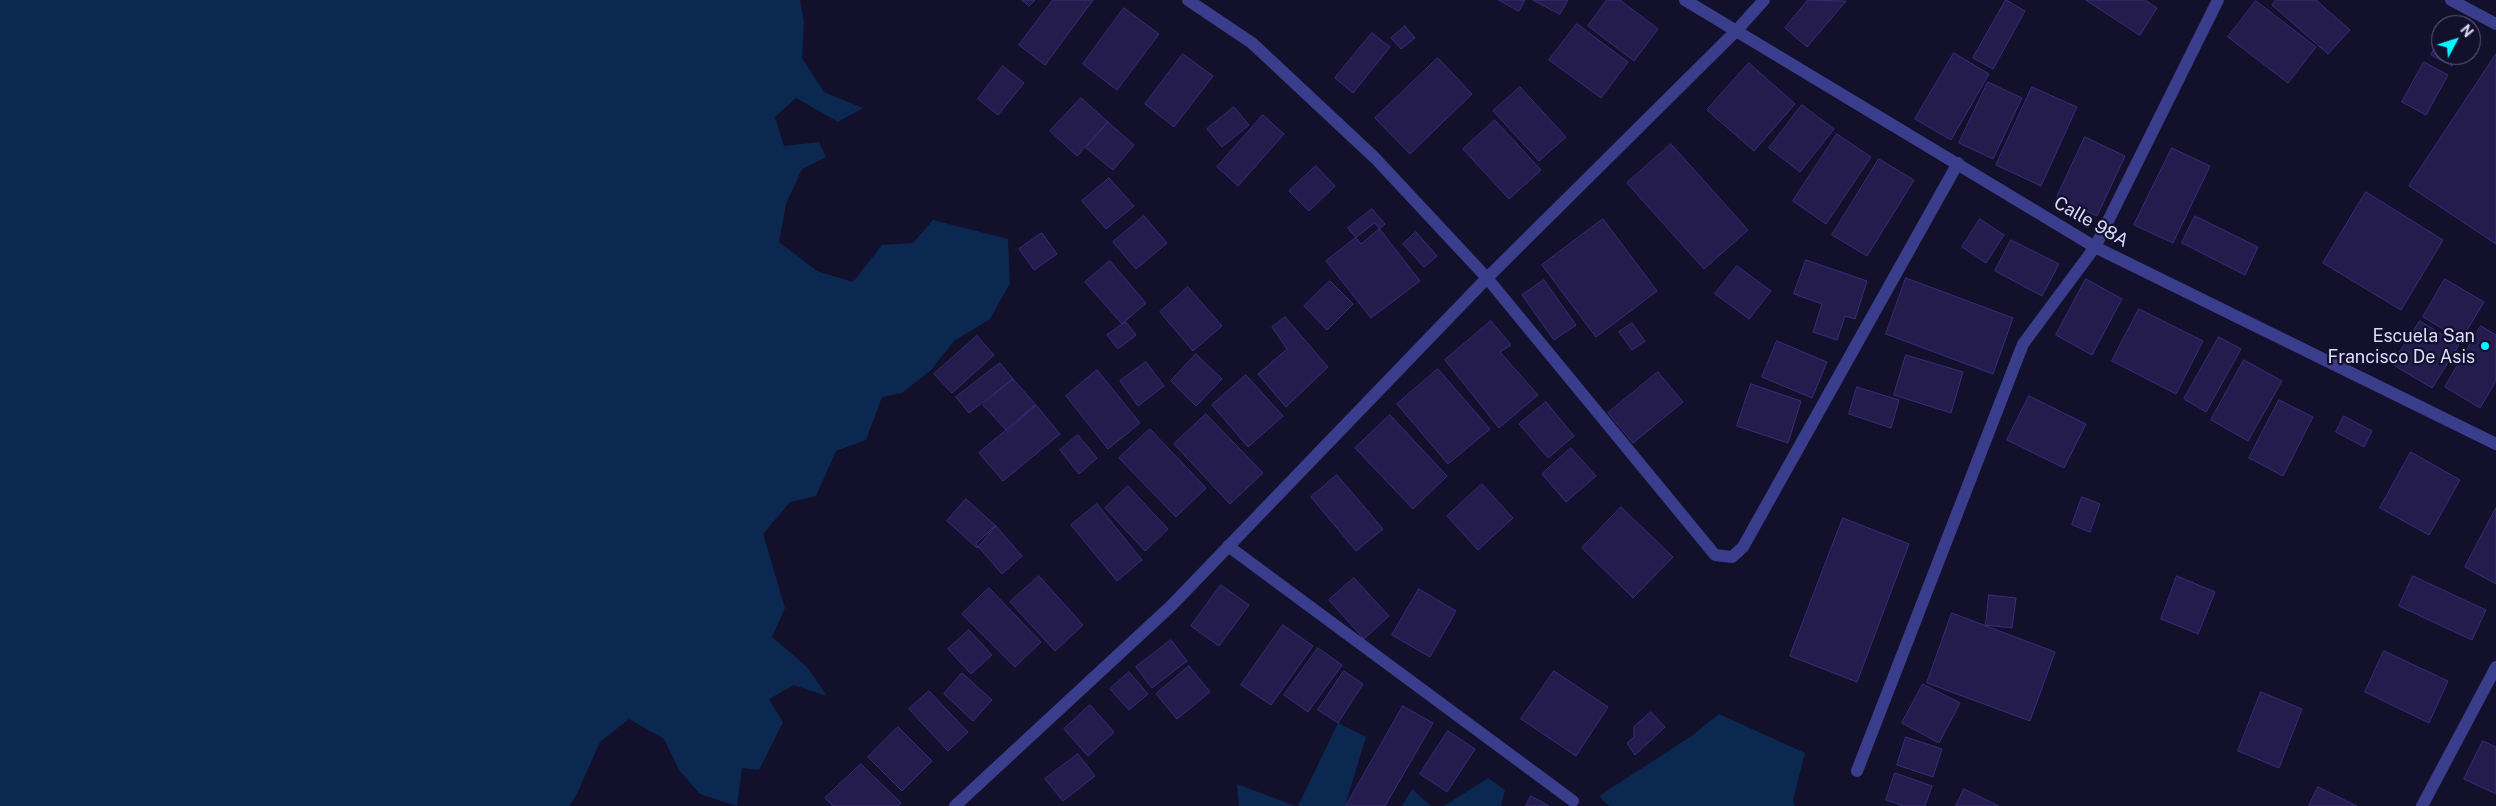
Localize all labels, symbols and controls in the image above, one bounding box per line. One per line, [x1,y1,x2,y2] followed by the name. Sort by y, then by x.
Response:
[2431,15,2481,65] north arrow
[2457,22,2476,40] text: N
[2050,192,2132,252] street label: Calle 98A
[2328,325,2475,368] place label: Escuela San Francisco De Asis
[2479,340,2491,352] marker: Escuela San Francisco De Asis

